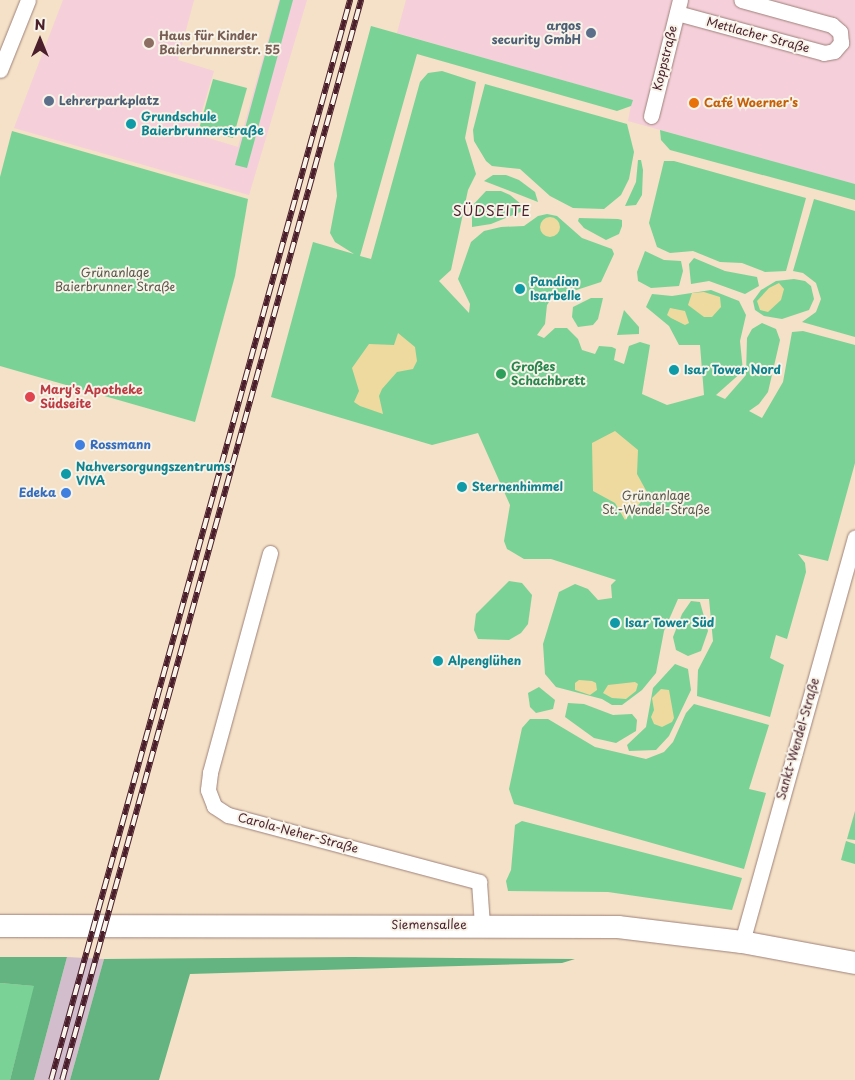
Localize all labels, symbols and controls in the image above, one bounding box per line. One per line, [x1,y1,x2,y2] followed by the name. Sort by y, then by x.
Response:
[34,14,46,35] text: N
[705,14,811,56] street label: Mettlacher Straße
[15,15,65,65] north arrow
[492,19,581,47] place label: argos security GmbH
[650,24,680,92] street label: Koppstraße
[585,27,597,39] marker: argos security GmbH
[159,29,280,57] place label: Haus für Kinder Baierbrunnerstr. 55
[143,37,155,49] marker: Haus für Kinder Baierbrunnerstr. 55
[59,94,159,108] place label: Lehrerparkplatz
[43,95,55,107] marker: Lehrerparkplatz
[704,96,798,110] place label: Café Woerner's
[688,97,700,109] marker: Café Woerner's
[141,110,264,138] place label: Grundschule Baierbrunnerstraße
[125,118,137,130] marker: Grundschule Baierbrunnerstraße
[451,203,533,219] district label: SÜDSEITE
[54,266,176,294] park label: Grünanlage Baierbrunner Straße
[530,275,581,303] place label: Pandion Isarbelle
[514,283,526,295] marker: Pandion Isarbelle
[511,360,586,388] place label: Großes Schachbrett
[684,363,781,377] place label: Isar Tower Nord
[668,364,680,376] marker: Isar Tower Nord
[495,368,507,380] marker: Großes Schachbrett
[40,383,143,411] place label: Mary's Apotheke Südseite
[24,391,36,403] marker: Mary's Apotheke Südseite
[90,438,151,452] place label: Rossmann
[74,439,86,451] marker: Rossmann
[76,460,230,488] place label: Nahversorgungszentrums VIVA
[60,468,72,480] marker: Nahversorgungszentrums VIVA
[472,480,563,494] place label: Sternenhimmel
[456,481,468,493] marker: Sternenhimmel
[19,486,56,500] place label: Edeka
[60,487,72,499] marker: Edeka
[602,489,710,517] park label: Grünanlage St.-Wendel-Straße
[625,616,714,630] place label: Isar Tower Süd
[609,617,621,629] marker: Isar Tower Süd
[448,654,521,668] place label: Alpenglühen
[432,655,444,667] marker: Alpenglühen
[774,676,822,802] street label: Sankt-Wendel-Straße
[236,810,360,856] street label: Carola-Neher-Straße
[391,918,467,932] street label: Siemensallee

